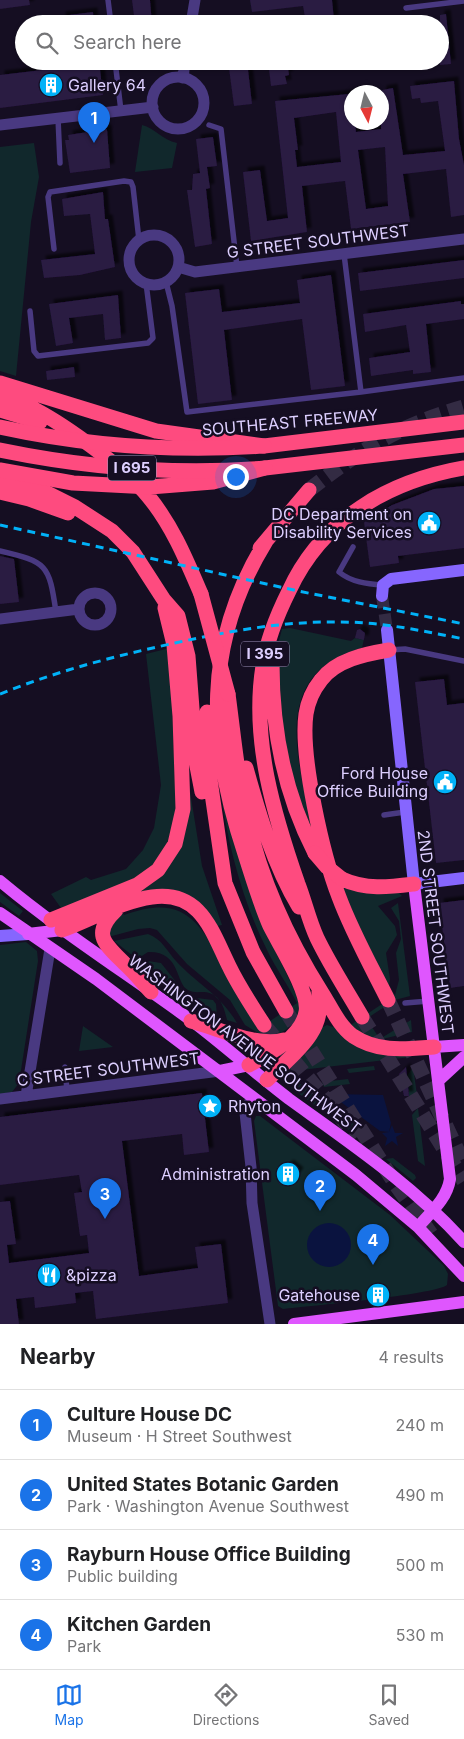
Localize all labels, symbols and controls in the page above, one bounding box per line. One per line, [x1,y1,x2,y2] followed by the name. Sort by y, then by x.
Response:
[15,15,449,70] search box
[33,29,61,57] icon: search
[73,31,182,54] text: Search here
[38,72,64,98] building icon: Gallery 64
[68,75,146,95] place label: Gallery 64
[344,85,389,130] north arrow
[78,102,110,143] pin: 1
[225,220,411,262] street label: G STREET SOUTHWEST
[201,404,379,440] street label: SOUTHEAST FREEWAY
[108,456,156,480] road number: I 695
[223,464,249,490] your location
[271,504,412,542] place label: DC Department on Disability Services
[416,510,442,536] public building icon: DC Department on Disability Services
[241,642,289,666] road number: I 395
[317,763,428,801] place label: Ford House Office Building
[432,769,458,795] public building icon: Ford House Office Building
[414,829,458,1035] street label: 2ND STREET SOUTHWEST
[125,950,365,1138] street label: WASHINGTON AVENUE SOUTHWEST
[16,1048,200,1090] street label: C STREET SOUTHWEST
[197,1093,223,1119] place icon: Rhyton
[228,1096,281,1116] place label: Rhyton
[275,1161,301,1187] building icon: Administration
[161,1164,270,1184] place label: Administration
[304,1170,336,1211] pin: 2
[89,1178,121,1219] pin: 3
[357,1224,389,1265] pin: 4
[36,1262,62,1288] restaurant icon: &pizza
[66,1265,117,1285] place label: &pizza
[365,1282,391,1308] building icon: Gatehouse
[278,1285,360,1305] place label: Gatehouse
[20,1344,95,1369] text: Nearby
[379,1347,444,1367] text: 4 results
[67,1403,232,1426] text: Culture House DC
[33,1415,39,1435] text: 1
[396,1415,444,1435] text: 240 m
[67,1426,292,1446] text: Museum · H Street Southwest
[67,1473,339,1496] text: United States Botanic Garden
[31,1485,41,1505] text: 2
[395,1485,444,1505] text: 490 m
[67,1496,349,1516] text: Park · Washington Avenue Southwest
[67,1543,351,1566] text: Rayburn House Office Building
[31,1555,41,1575] text: 3
[396,1555,444,1575] text: 500 m
[67,1566,178,1586] text: Public building
[67,1613,211,1636] text: Kitchen Garden
[31,1625,41,1645] text: 4
[396,1625,444,1645] text: 530 m
[67,1636,101,1656] text: Park
[55,1681,84,1728] tab: Map
[193,1681,259,1728] tab: Directions
[368,1681,409,1728] tab: Saved

